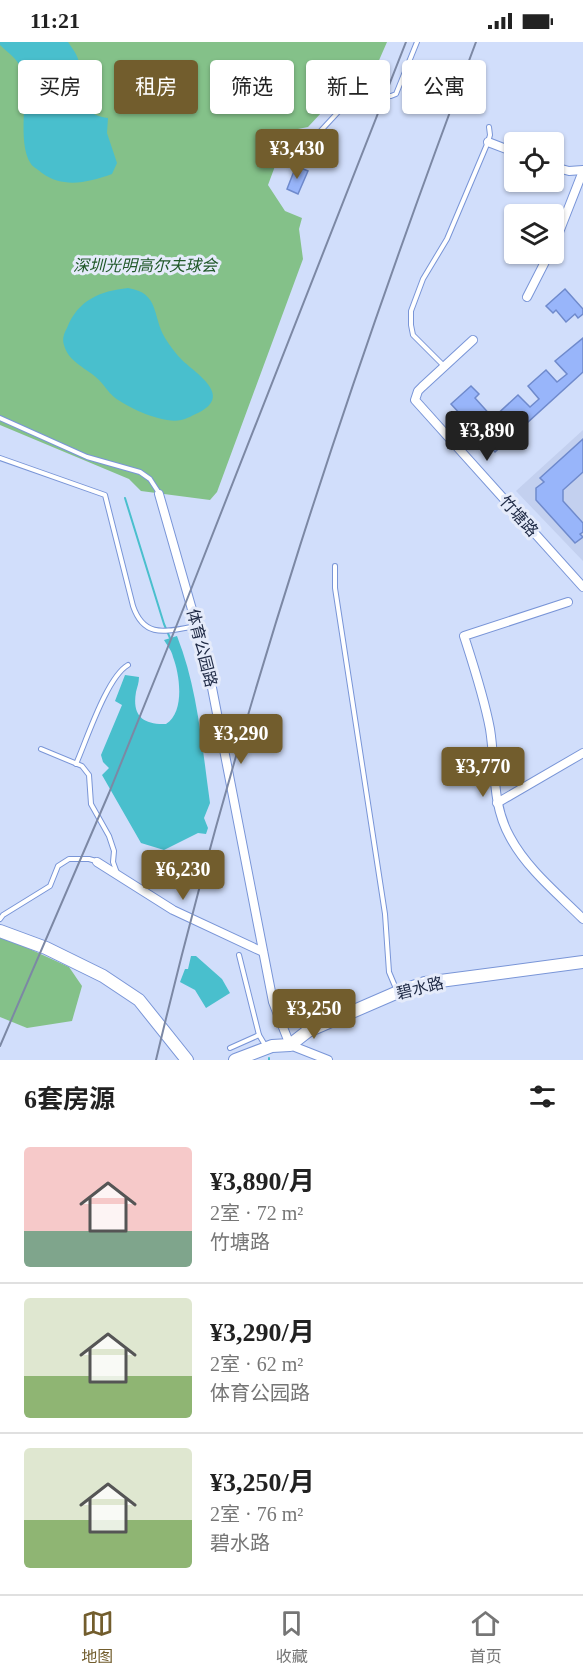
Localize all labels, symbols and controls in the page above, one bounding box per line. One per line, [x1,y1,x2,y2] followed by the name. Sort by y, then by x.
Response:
[30,8,80,33] text: 11:21
[18,60,102,114] chip: 买房
[114,60,198,114] chip: 租房
[210,60,294,114] chip: 筛选
[306,60,390,114] chip: 新上
[402,60,486,114] chip: 公寓
[248,129,346,180] pin: ¥3,430
[504,132,564,264] map controls
[504,132,564,192] button: locate
[270,137,325,159] text: ¥3,430
[504,204,564,264] button: layers
[73,257,219,274] park label: 深圳光明高尔夫球会
[438,411,536,462] pin: ¥3,890
[460,419,515,441] text: ¥3,890
[497,492,541,540] street label: 竹塘路
[184,607,220,689] street label: 体育公园路
[192,714,290,765] pin: ¥3,290
[214,722,269,744] text: ¥3,290
[434,747,532,798] pin: ¥3,770
[456,755,511,777] text: ¥3,770
[134,850,232,901] pin: ¥6,230
[156,858,211,880] text: ¥6,230
[395,974,445,1002] street label: 碧水路
[265,989,363,1040] pin: ¥3,250
[287,997,342,1019] text: ¥3,250
[526,1080,559,1113] icon: filters
[24,1085,115,1114] text: 6套房源
[210,1167,315,1196] text: ¥3,890/月
[72,1171,144,1243] icon: home
[210,1202,303,1224] text: 2室 · 72 m²
[210,1231,270,1253] text: 竹塘路
[210,1318,315,1347] text: ¥3,290/月
[72,1322,144,1394] icon: home
[210,1353,303,1375] text: 2室 · 62 m²
[210,1382,310,1404] text: 体育公园路
[210,1468,315,1497] text: ¥3,250/月
[72,1472,144,1544] icon: home
[210,1503,303,1525] text: 2室 · 76 m²
[210,1532,270,1554] text: 碧水路
[81,1607,114,1667] tab: 地图
[275,1607,308,1667] tab: 收藏
[469,1607,502,1667] tab: 首页

